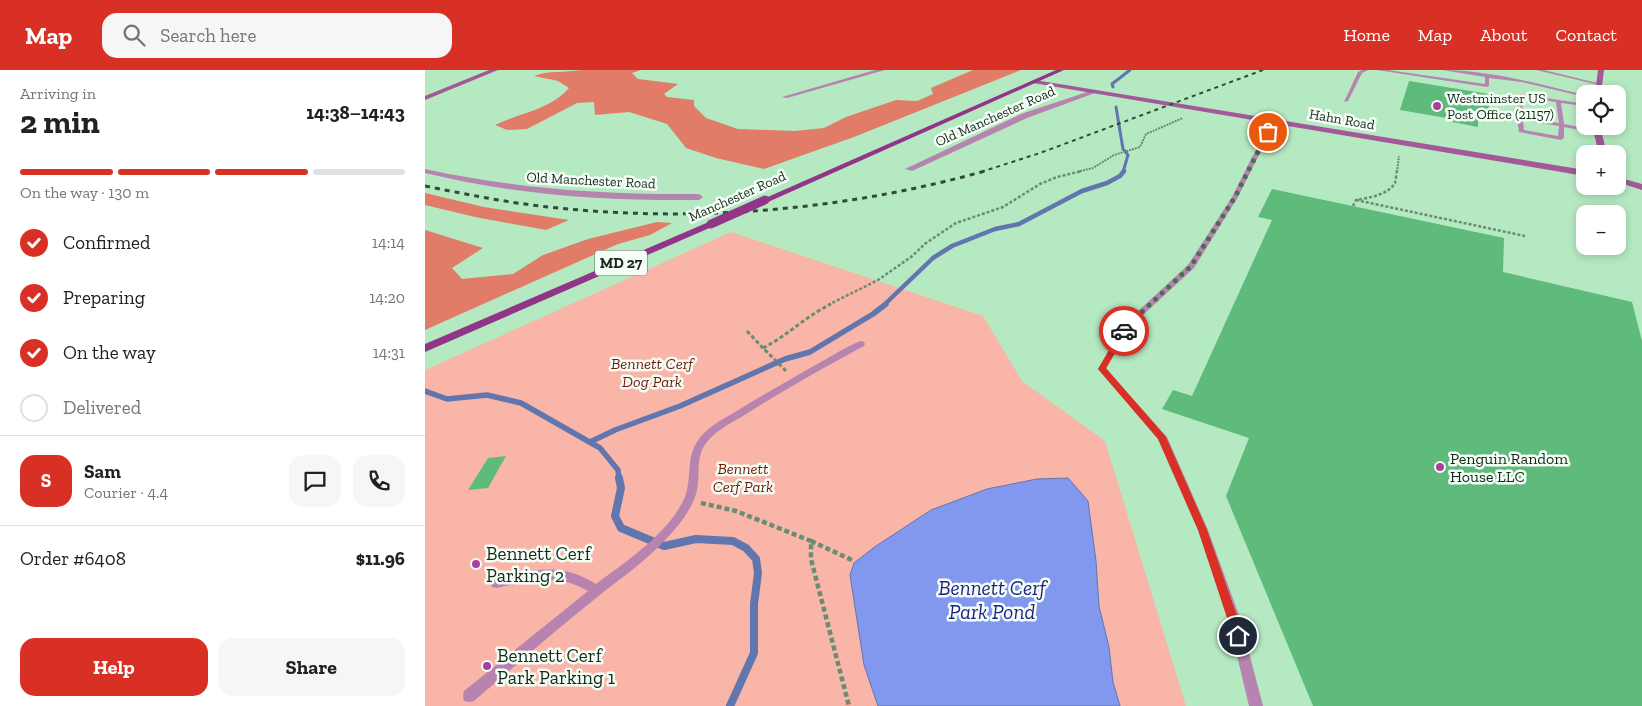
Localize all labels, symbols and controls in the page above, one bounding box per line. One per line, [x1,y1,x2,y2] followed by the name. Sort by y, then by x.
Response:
[102,13,452,58] search box
[25,21,72,50] text: Map
[120,21,148,49] icon: search
[160,24,257,47] text: Search here
[1343,24,1390,46] text: Home
[1418,24,1452,46] text: Map
[1480,24,1527,46] text: About
[1555,24,1617,46] text: Contact
[933,82,1058,151] street label: Old Manchester Road
[20,84,96,103] text: Arriving in
[1576,85,1626,255] map controls
[1576,85,1626,135] button: locate
[1447,90,1554,123] place label: Westminster US Post Office (21157)
[1431,100,1443,112] marker: Westminster US Post Office (21157)
[306,101,405,124] text: 14:38–14:43
[20,103,100,141] text: 2 min
[1308,105,1376,134] street label: Hahn Road
[1247,111,1289,153] pin
[1254,118,1282,146] icon: bag
[1576,145,1626,195] button: +
[686,167,789,226] street label: Manchester Road
[526,169,656,192] street label: Old Manchester Road
[20,183,149,202] text: On the way · 130 m
[1576,205,1626,255] button: −
[20,229,48,257] icon: check
[63,231,150,254] text: Confirmed
[372,233,405,252] text: 14:14
[595,250,647,276] road number: MD 27
[20,284,48,312] icon: check
[63,286,145,309] text: Preparing
[369,288,405,307] text: 14:20
[1099,306,1149,356] courier
[1110,317,1138,345] icon: car
[20,339,48,367] icon: check
[63,341,156,364] text: On the way
[373,343,405,362] text: 14:31
[611,354,695,391] park label: Bennett Cerf Dog Park
[63,396,141,419] text: Delivered
[1450,449,1568,486] place label: Penguin Random House LLC
[289,455,341,507] button: chat
[353,455,405,507] button: phone
[713,459,773,496] park label: Bennett Cerf Park
[84,460,121,483] text: Sam
[1434,461,1446,473] marker: Penguin Random House LLC
[41,469,51,492] text: S
[84,483,168,502] text: Courier · 4.4
[486,542,593,587] place label: Bennett Cerf Parking 2
[20,547,126,570] text: Order #6408
[356,547,405,570] text: $11.96
[470,558,482,570] marker: Bennett Cerf Parking 2
[938,575,1048,624] water label: Bennett Cerf Park Pond
[1217,615,1259,657] pin
[1224,622,1252,650] icon: home
[20,638,208,696] button: Help
[218,638,405,696] button: Share
[497,644,615,689] place label: Bennett Cerf Park Parking 1
[481,660,493,672] marker: Bennett Cerf Park Parking 1

